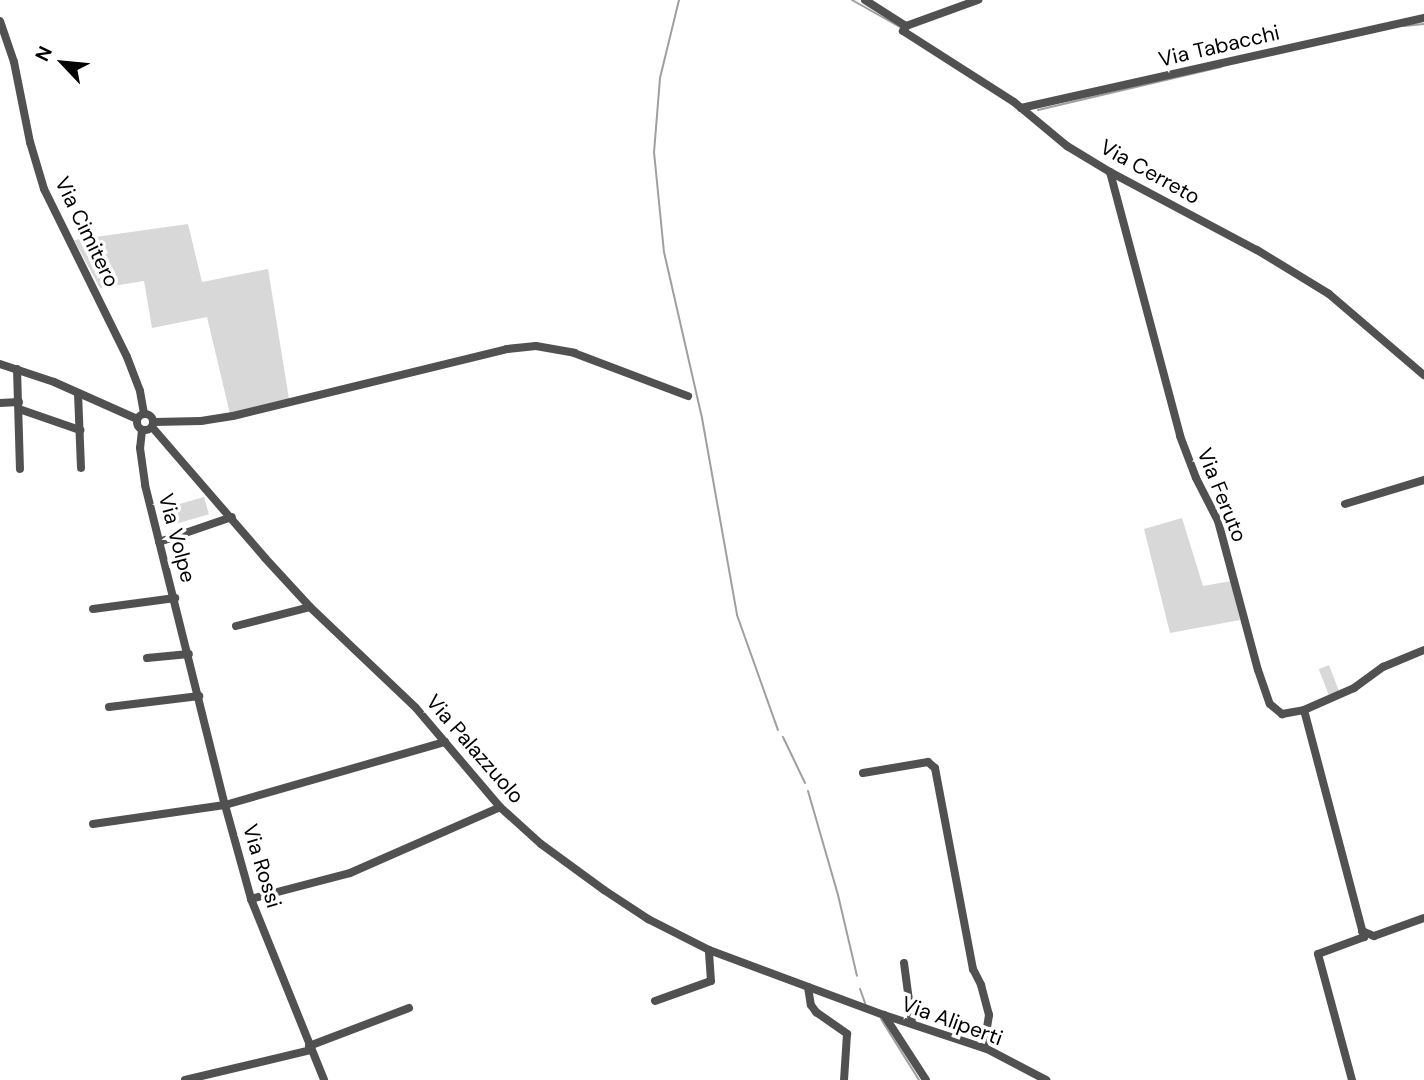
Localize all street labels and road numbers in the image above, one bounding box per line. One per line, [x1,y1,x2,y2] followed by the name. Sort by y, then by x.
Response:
[1156,20,1282,72] street label: Via Tabacchi
[1096,134,1204,210] street label: Via Cerreto
[49,173,125,291] street label: Via Cimitero
[1192,444,1252,546] street label: Via Feruto
[153,491,201,585] street label: Via Volpe
[421,689,529,809] street label: Via Palazzuolo
[237,821,287,911] street label: Via Rossi
[898,991,1006,1051] street label: Via Aliperti

